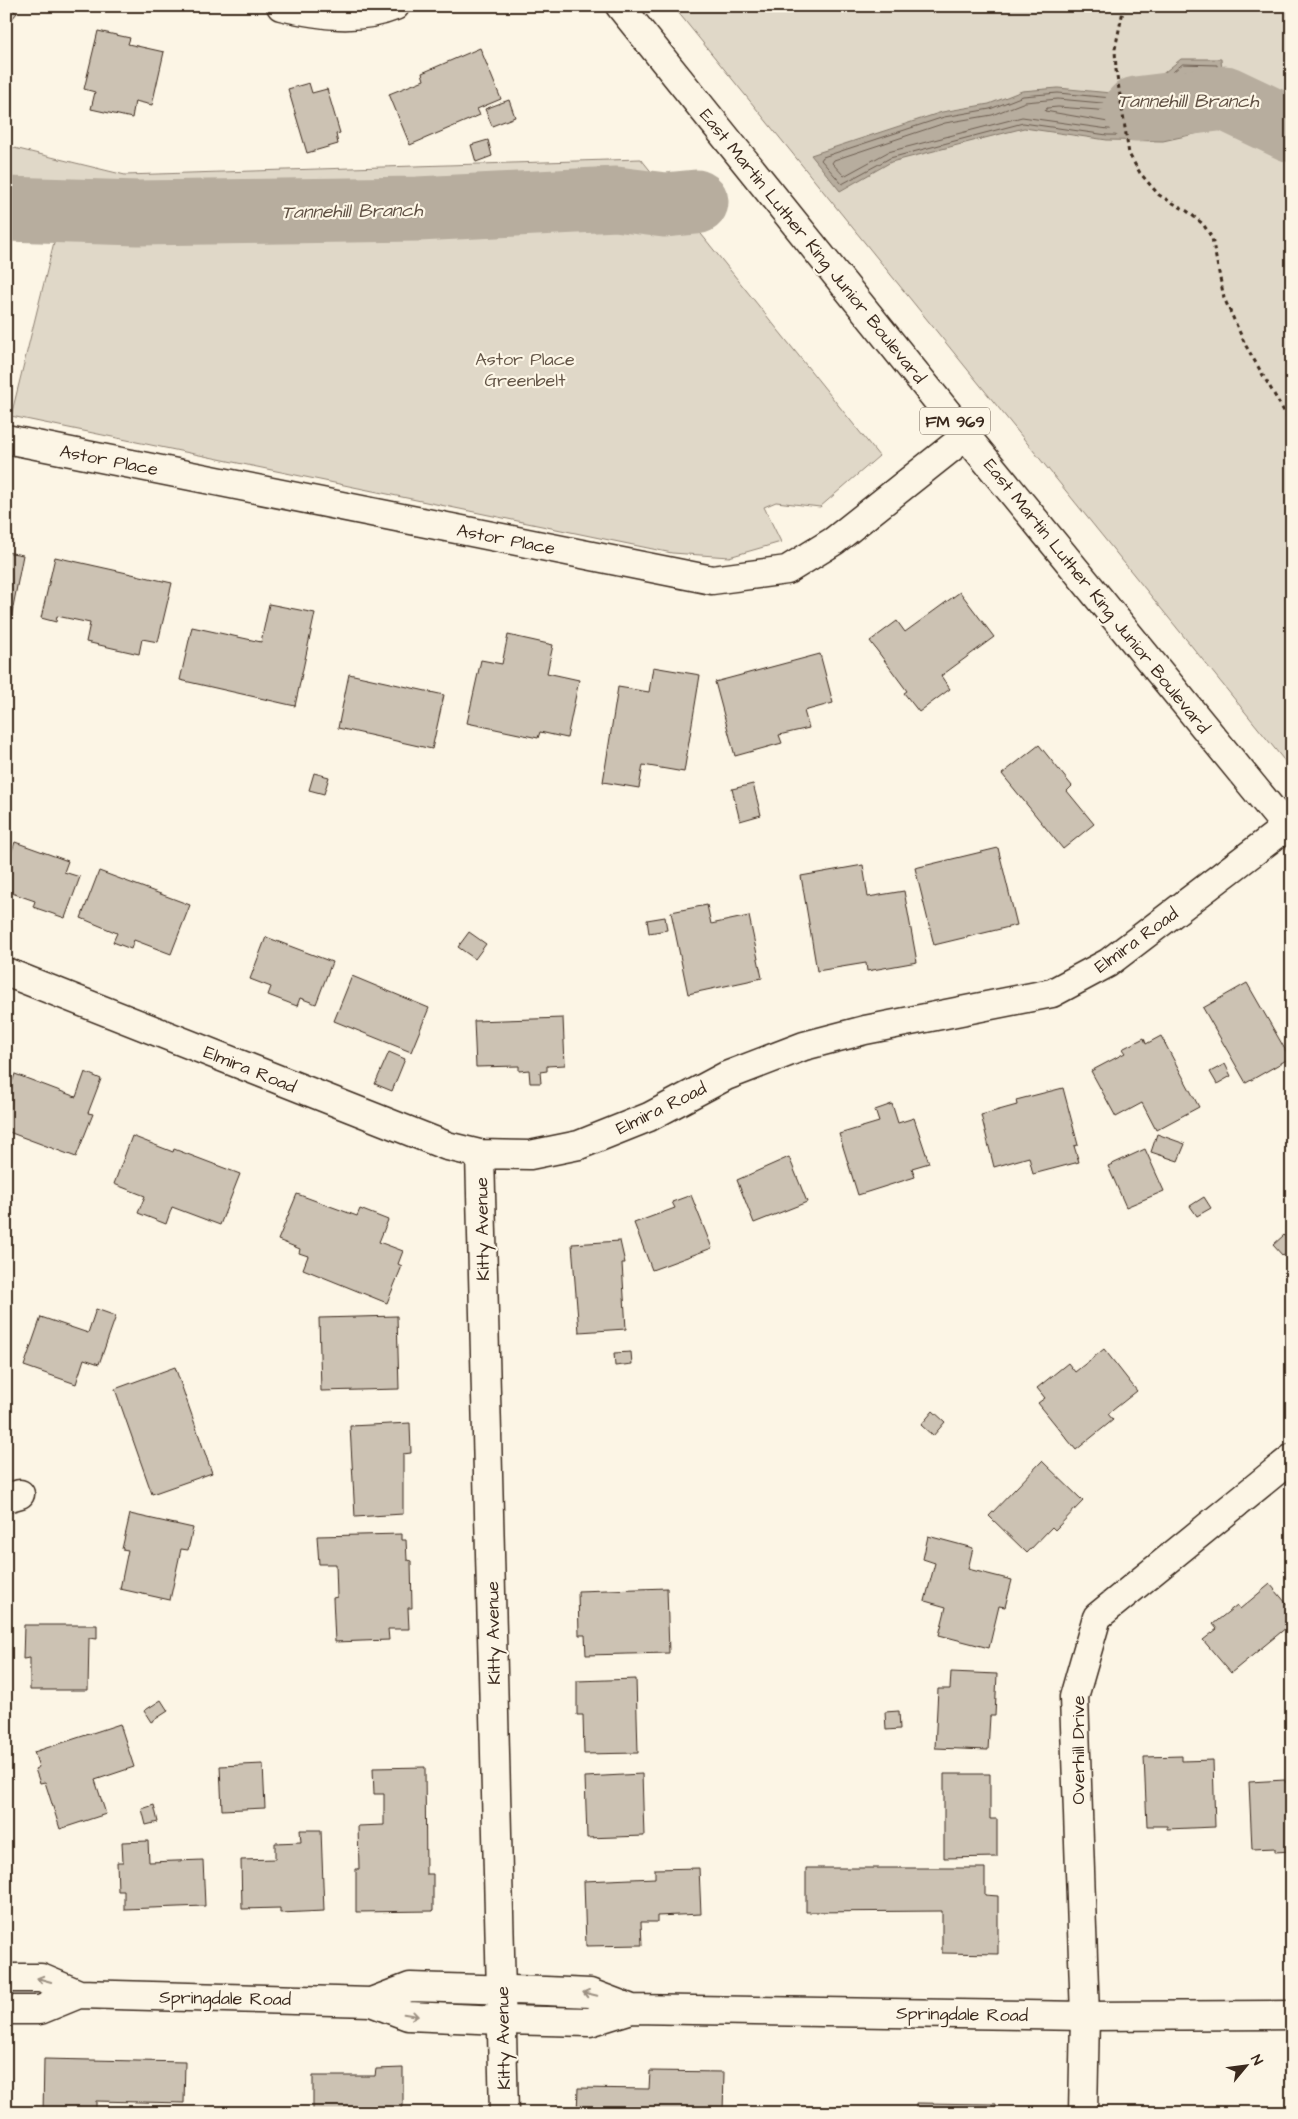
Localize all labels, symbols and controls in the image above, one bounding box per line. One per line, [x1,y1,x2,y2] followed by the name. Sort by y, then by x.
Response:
[1117,88,1260,115] water label: Tannehill Branch
[693,104,932,390] street label: East Martin Luther King Junior Boulevard
[281,197,424,226] water label: Tannehill Branch
[475,347,575,393] park label: Astor Place Greenbelt
[920,408,990,434] road number: FM 969
[58,439,160,482] street label: Astor Place
[977,454,1216,740] street label: East Martin Luther King Junior Boulevard
[455,518,557,561] street label: Astor Place
[1089,902,1183,979] street label: Elmira Road
[200,1040,300,1099] street label: Elmira Road
[612,1076,711,1141] street label: Elmira Road
[469,1177,497,1281] street label: Kitty Avenue
[480,1581,508,1685] street label: Kitty Avenue
[1066,1695,1091,1804] street label: Overhill Drive
[36,1975,52,1984] one-way arrow
[159,1985,291,2013] street label: Springdale Road
[490,1986,518,2090] street label: Kitty Avenue
[583,1989,599,1998] one-way arrow
[896,2001,1028,2029] street label: Springdale Road
[403,2011,419,2021] one-way arrow
[1220,2042,1270,2092] north arrow
[1246,2051,1267,2069] text: N

